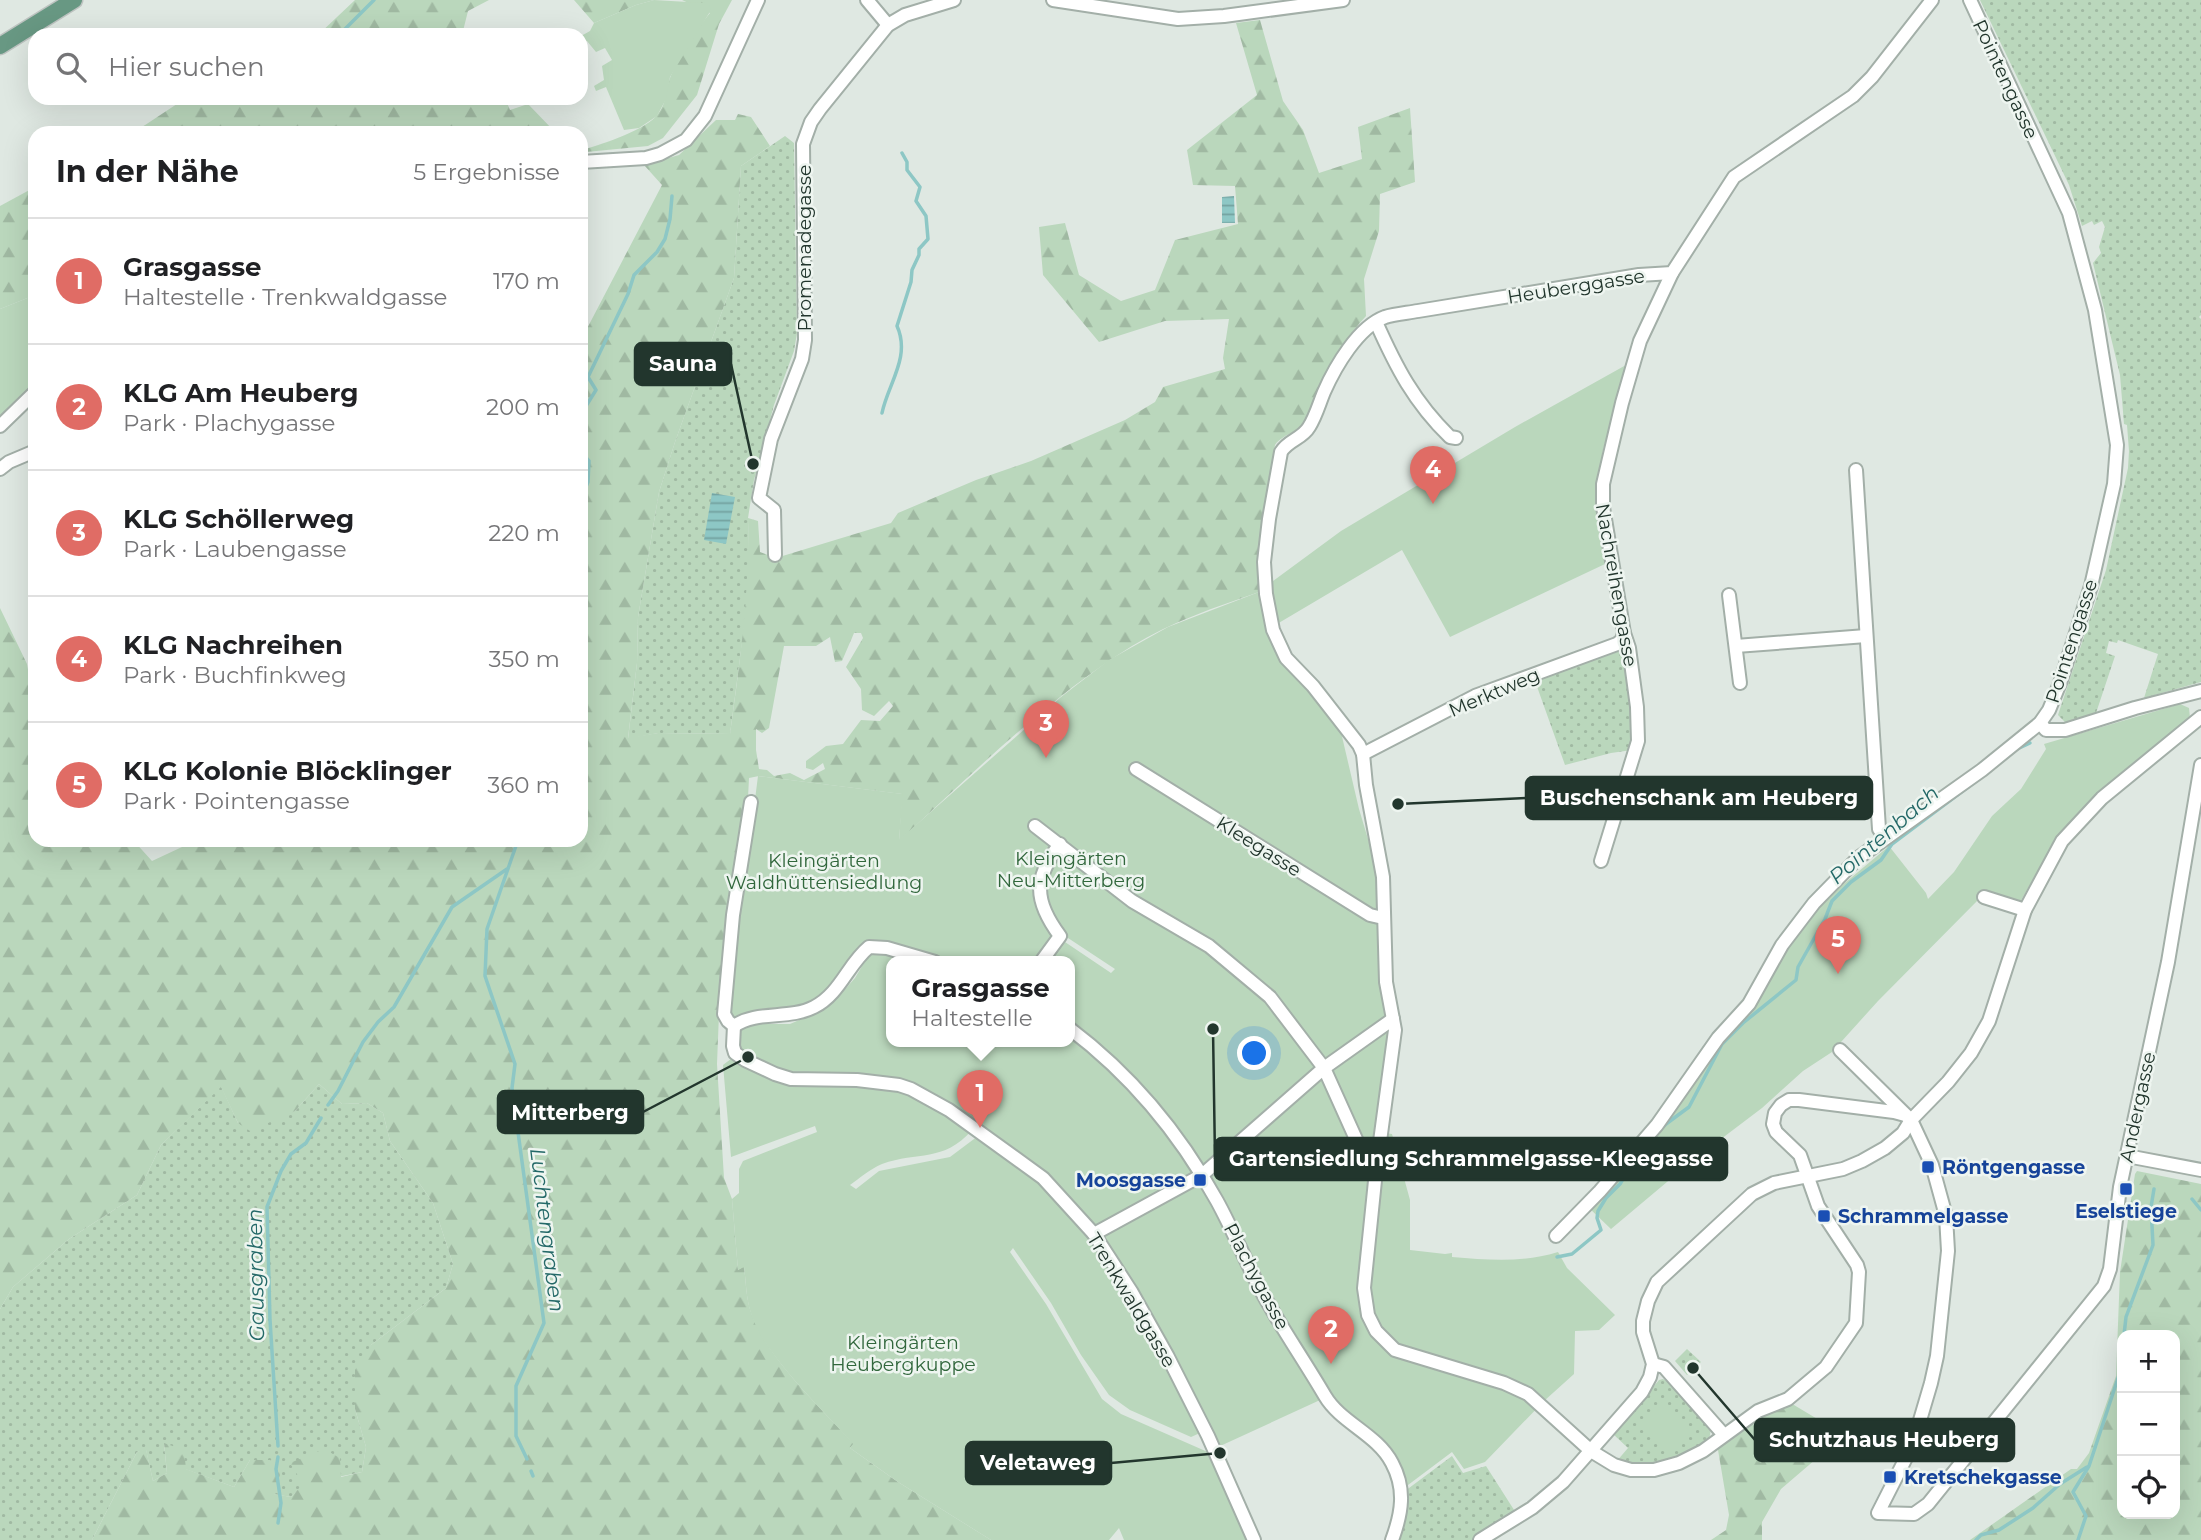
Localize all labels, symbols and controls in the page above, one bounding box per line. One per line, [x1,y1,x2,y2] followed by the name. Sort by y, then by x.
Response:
[1968,16,2043,143] street label: Pointengasse
[28,28,588,105] search box
[52,48,90,86] icon: search
[108,51,265,83] text: Hier suchen
[56,153,239,190] text: In der Nähe
[413,158,560,186] text: 5 Ergebnisse
[793,165,816,331] street label: Promenadegasse
[123,251,261,283] text: Grasgasse
[1506,264,1646,309] street label: Heuberggasse
[74,267,84,295] text: 1
[493,267,560,295] text: 170 m
[123,283,447,311] text: Haltestelle · Trenkwaldgasse
[635,343,731,385] callout: Sauna
[649,351,717,376] text: Sauna
[123,377,358,409] text: KLG Am Heuberg
[72,393,86,421] text: 2
[486,393,560,421] text: 200 m
[123,409,335,437] text: Park · Plachygasse
[1410,446,1456,504] pin: 4
[1591,502,1642,669] street label: Nachreihengasse
[123,503,354,535] text: KLG Schöllerweg
[72,519,86,547] text: 3
[488,519,560,547] text: 220 m
[123,535,347,563] text: Park · Laubengasse
[2041,576,2102,706] street label: Pointengasse
[123,629,343,661] text: KLG Nachreihen
[71,645,87,673] text: 4
[489,645,560,673] text: 350 m
[123,661,347,689] text: Park · Buchfinkweg
[1445,663,1543,722] street label: Merktweg
[1023,700,1069,758] pin: 3
[123,755,452,787] text: KLG Kolonie Blöcklinger
[72,771,86,799] text: 5
[487,771,560,799] text: 360 m
[1526,777,1872,819] callout: Buschenschank am Heuberg
[1824,780,1944,889] water label: Pointenbach
[1540,785,1858,810] text: Buschenschank am Heuberg
[123,787,350,815] text: Park · Pointengasse
[1212,811,1305,882] street label: Kleegasse
[997,847,1145,892] park label: Kleingärten Neu-Mitterberg
[726,849,922,894] park label: Kleingärten Waldhüttensiedlung
[1815,916,1861,974] pin: 5
[886,956,1075,1047] popup
[911,972,1050,1004] text: Grasgasse
[911,1004,1033,1032] text: Haltestelle
[1237,1036,1271,1070] your location
[2115,1050,2160,1164] street label: Andergasse
[957,1070,1003,1128] pin: 1
[498,1091,643,1133] callout: Mitterberg
[511,1100,629,1125] text: Mitterberg
[1215,1138,1727,1180] callout: Gartensiedlung Schrammelgasse-Kleegasse
[525,1146,570,1313] water label: Luchtengraben
[1229,1146,1713,1171] text: Gartensiedlung Schrammelgasse-Kleegasse
[1942,1156,2085,1179] place label: Röntgengasse
[1920,1159,1936,1175] marker: Röntgengasse
[1076,1169,1186,1192] place label: Moosgasse
[1192,1172,1208,1188] marker: Moosgasse
[2118,1181,2134,1197] marker: Eselstiege
[2075,1200,2177,1223] place label: Eselstiege
[1838,1205,2008,1228] place label: Schrammelgasse
[242,1208,269,1342] water label: Gausgraben
[1816,1208,1832,1224] marker: Schrammelgasse
[1219,1219,1294,1333] street label: Plachygasse
[1082,1229,1181,1372] street label: Trenkwaldgasse
[1308,1306,1354,1364] pin: 2
[2117,1330,2180,1519] map controls
[2117,1330,2180,1393] button: +
[830,1331,976,1376] park label: Kleingärten Heubergkuppe
[2117,1393,2180,1456] button: −
[1755,1419,2014,1461] callout: Schutzhaus Heuberg
[1769,1427,1999,1452] text: Schutzhaus Heuberg
[966,1442,1111,1484] callout: Veletaweg
[979,1450,1096,1475] text: Veletaweg
[2117,1456,2180,1519] button: locate
[1904,1466,2062,1489] place label: Kretschekgasse
[1882,1469,1898,1485] marker: Kretschekgasse

